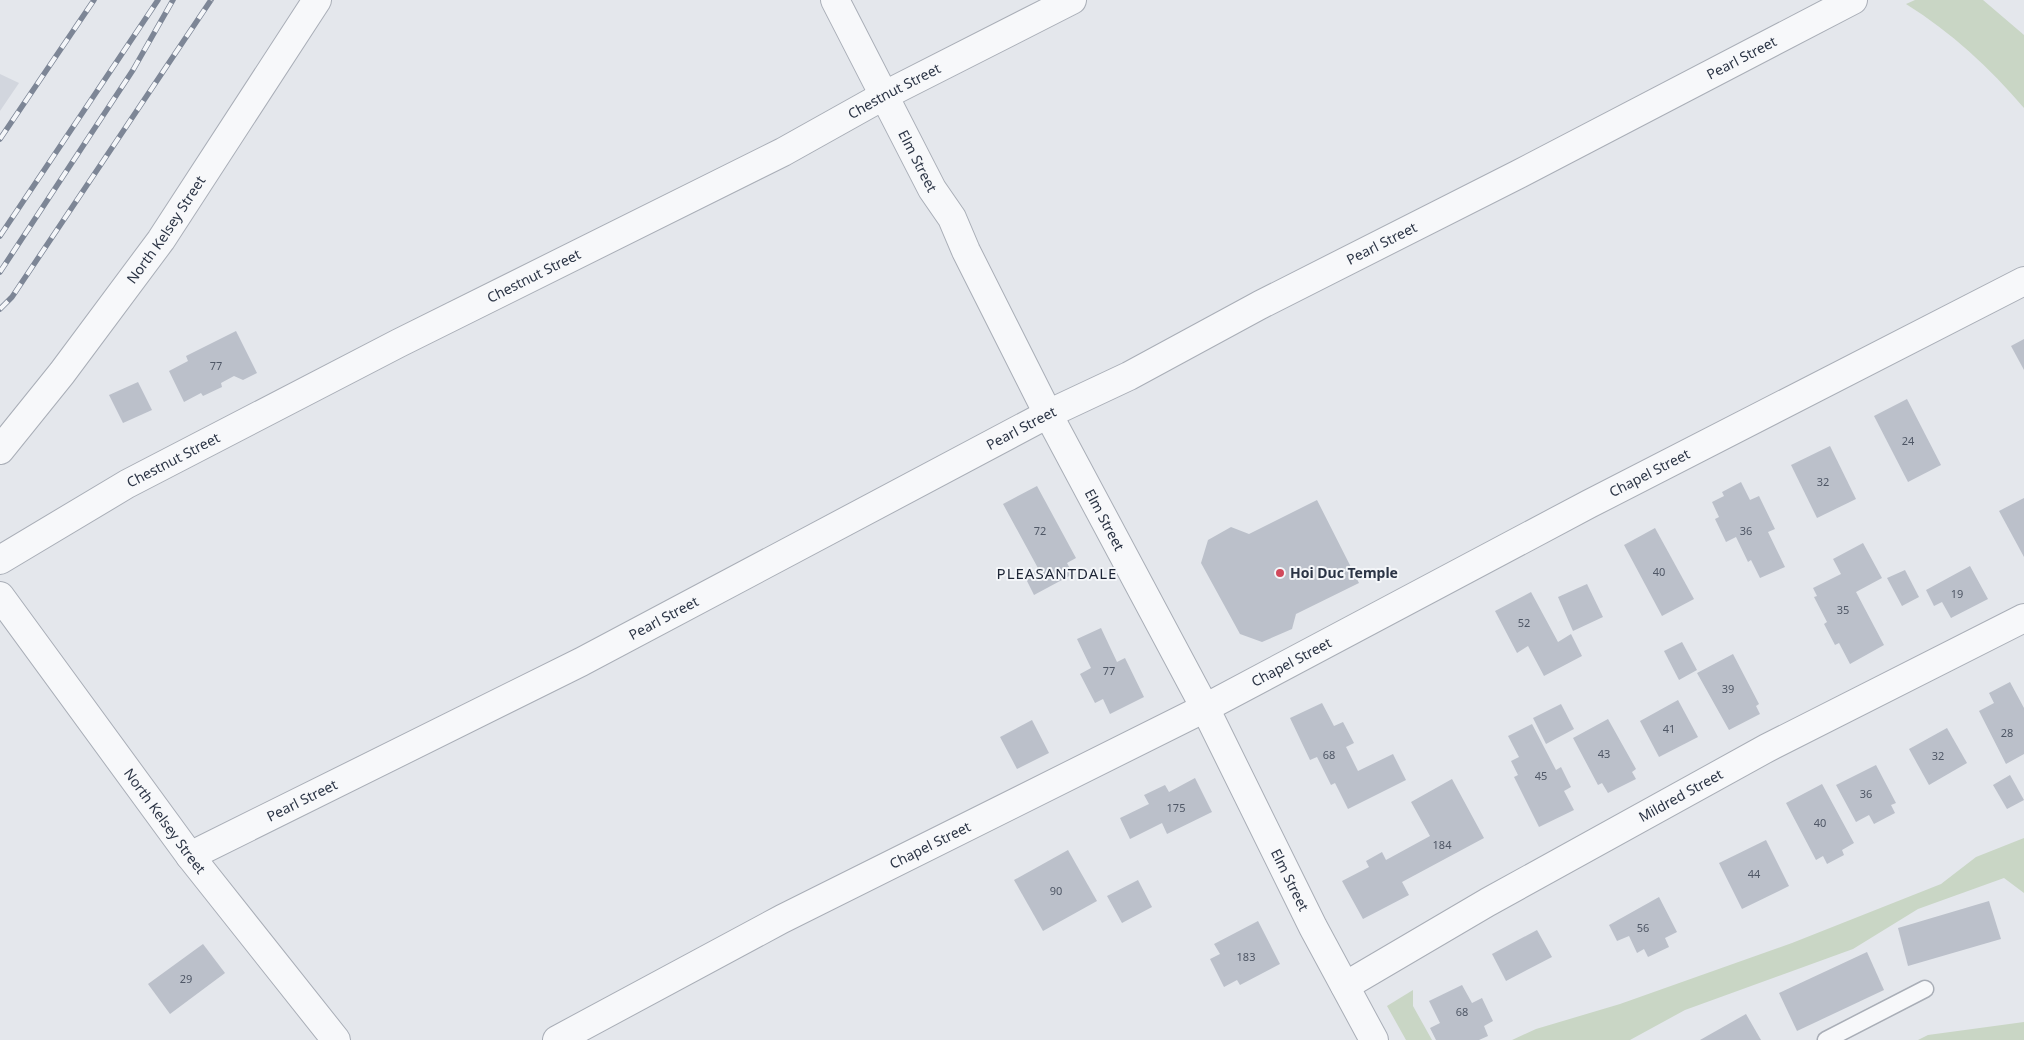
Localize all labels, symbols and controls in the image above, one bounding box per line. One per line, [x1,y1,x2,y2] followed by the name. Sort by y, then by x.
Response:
[1703,31,1780,84] street label: Pearl Street
[844,58,944,123] street label: Chestnut Street
[894,127,942,195] street label: Elm Street
[122,172,209,287] street label: North Kelsey Street
[1343,217,1420,269] street label: Pearl Street
[484,244,584,307] street label: Chestnut Street
[210,358,222,373] house number: 77
[983,402,1059,454] street label: Pearl Street
[123,428,223,492] street label: Chestnut Street
[1902,433,1915,448] house number: 24
[1606,444,1693,501] street label: Chapel Street
[1817,474,1829,489] house number: 32
[1081,485,1129,554] street label: Elm Street
[1034,523,1046,538] house number: 72
[1740,523,1752,538] house number: 36
[997,563,1117,583] district label: PLEASANTDALE
[1290,563,1398,582] place label: Hoi Duc Temple
[1653,564,1665,579] house number: 40
[1274,567,1286,579] marker: Hoi Duc Temple
[1951,586,1963,601] house number: 19
[625,591,702,644] street label: Pearl Street
[1837,602,1849,617] house number: 35
[1518,615,1530,630] house number: 52
[1248,633,1335,691] street label: Chapel Street
[1103,663,1115,678] house number: 77
[1722,681,1734,696] house number: 39
[1663,721,1675,736] house number: 41
[2001,725,2013,740] house number: 28
[1598,746,1610,761] house number: 43
[1323,747,1335,762] house number: 68
[1932,748,1944,763] house number: 32
[120,764,210,878] street label: North Kelsey Street
[1635,764,1726,826] street label: Mildred Street
[1535,768,1547,783] house number: 45
[263,774,340,825] street label: Pearl Street
[1860,786,1872,801] house number: 36
[1167,800,1185,815] house number: 175
[1814,815,1826,830] house number: 40
[886,816,974,873] street label: Chapel Street
[1433,837,1452,852] house number: 184
[1267,845,1314,914] street label: Elm Street
[1748,866,1761,881] house number: 44
[1050,883,1062,898] house number: 90
[1637,920,1649,935] house number: 56
[1237,949,1255,964] house number: 183
[180,971,192,986] house number: 29
[1456,1004,1468,1019] house number: 68

